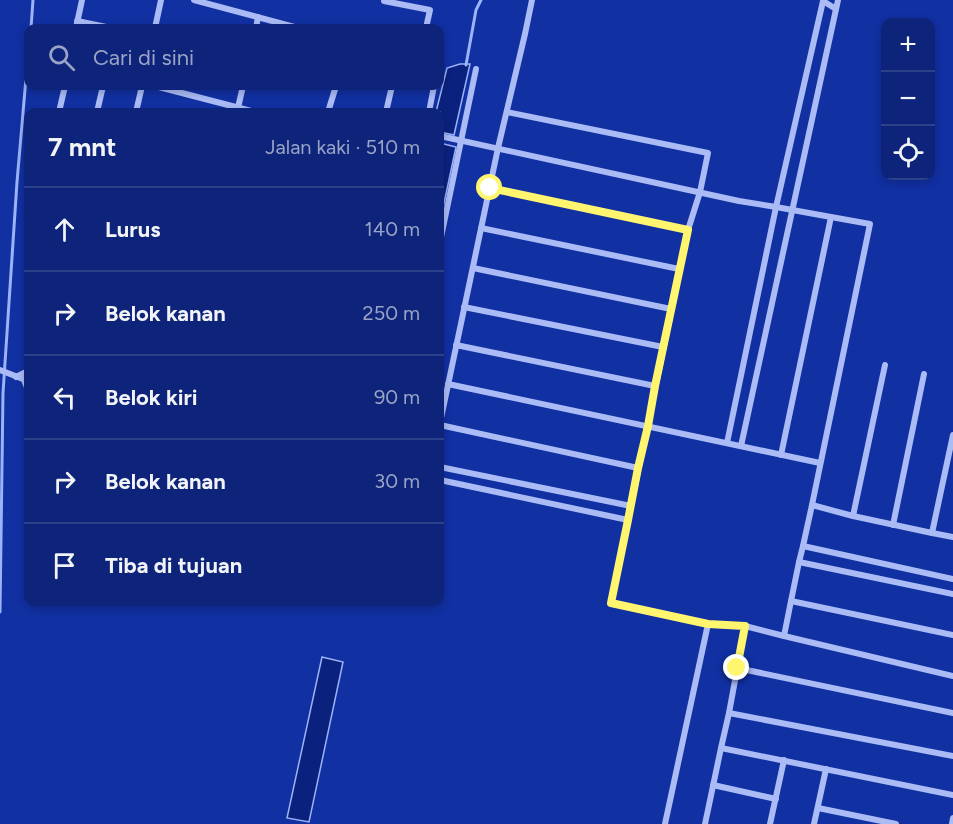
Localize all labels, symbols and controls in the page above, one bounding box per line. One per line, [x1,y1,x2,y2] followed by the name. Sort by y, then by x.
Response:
[881,18,935,180] map controls
[881,18,935,72] button: +
[24,24,444,90] search box
[45,41,78,74] icon: search
[93,44,194,71] text: Cari di sini
[881,72,935,126] button: −
[881,126,935,180] button: locate
[48,131,117,163] text: 7 mnt
[265,135,420,159] text: Jalan kaki · 510 m
[476,174,502,200] route start
[48,213,81,246] icon: ahead
[105,216,160,243] text: Lurus
[365,217,420,241] text: 140 m
[48,297,81,330] icon: right
[105,300,226,327] text: Belok kanan
[363,301,420,325] text: 250 m
[48,381,81,414] icon: left
[105,384,198,411] text: Belok kiri
[374,385,420,409] text: 90 m
[48,465,81,498] icon: right
[105,468,226,495] text: Belok kanan
[374,469,420,493] text: 30 m
[48,549,81,582] icon: arrive
[105,552,242,579] text: Tiba di tujuan
[723,654,749,680] route end

